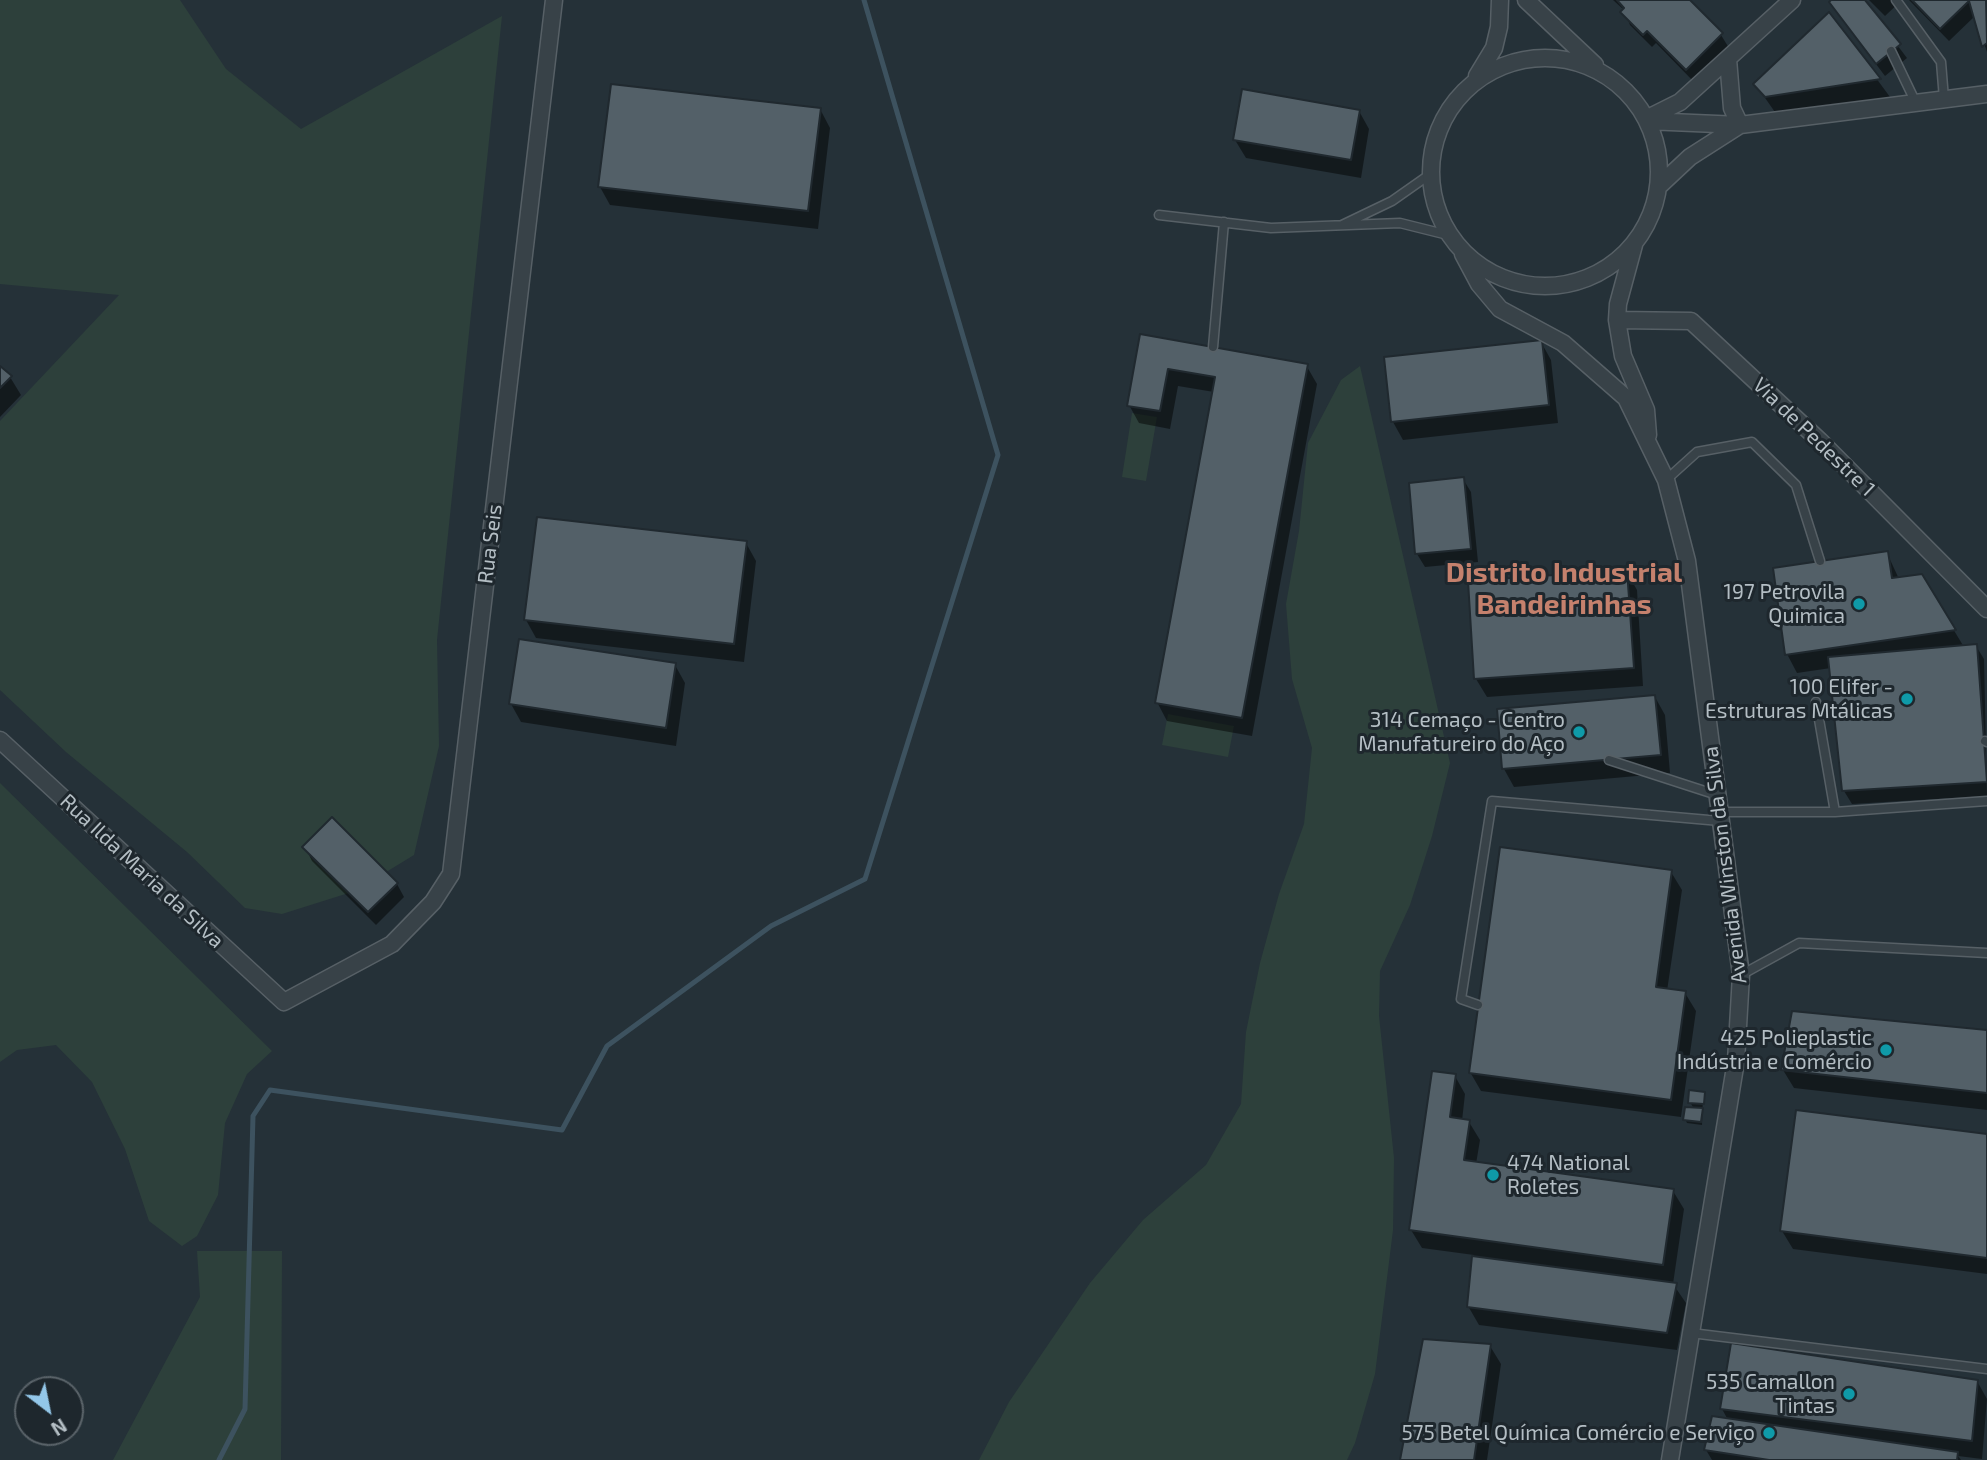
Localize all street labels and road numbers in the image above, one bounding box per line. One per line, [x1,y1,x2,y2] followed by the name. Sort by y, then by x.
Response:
[1748,372,1880,502] street label: Via de Pedestre 1
[473,503,507,585] street label: Rua Seis
[1698,745,1752,985] street label: Avenida Winston da Silva
[55,789,229,953] street label: Rua Ilda Maria da Silva

